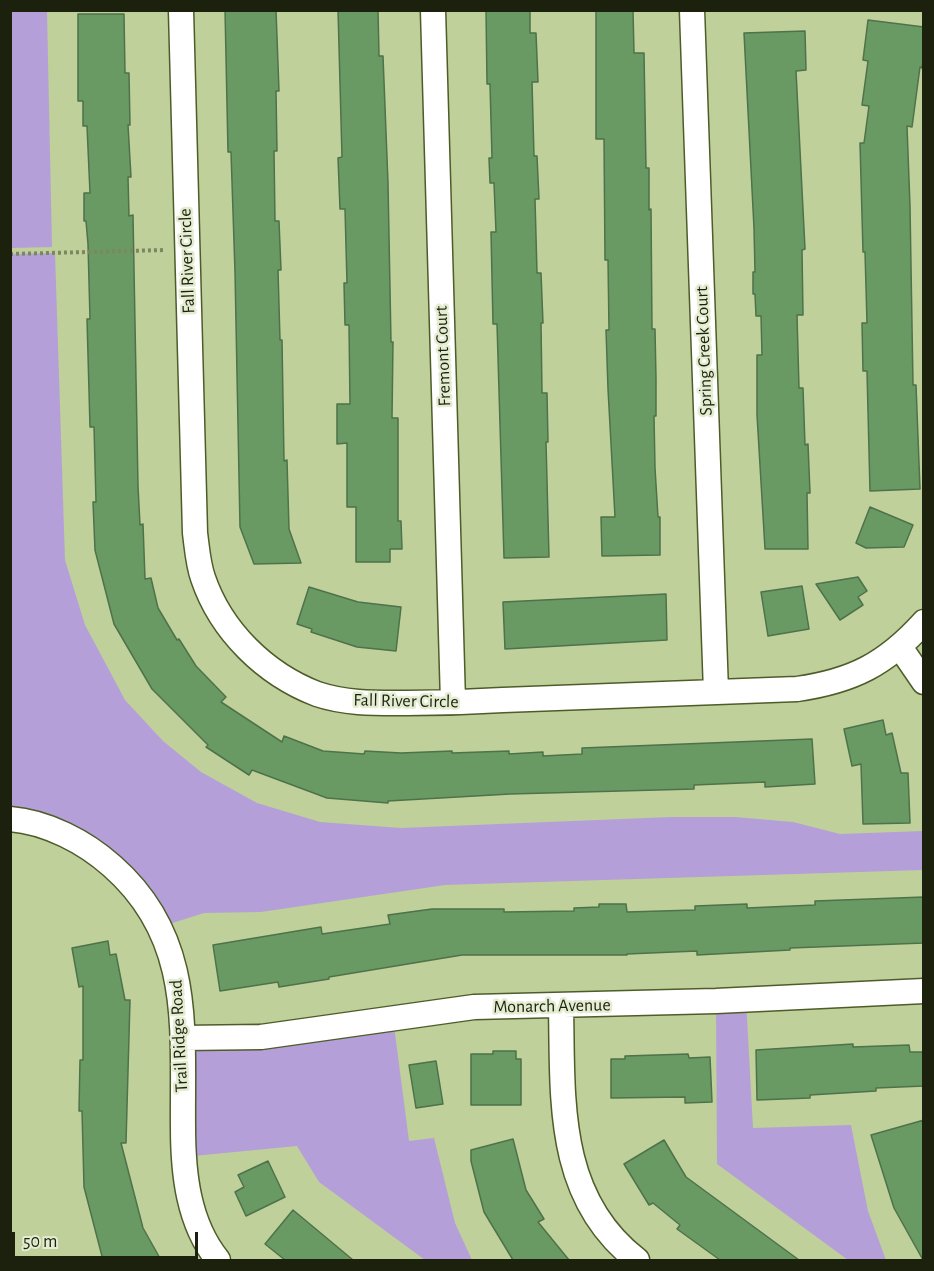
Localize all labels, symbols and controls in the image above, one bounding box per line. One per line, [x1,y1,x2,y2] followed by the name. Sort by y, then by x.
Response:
[174,208,200,314] street label: Fall River Circle
[691,286,717,416] street label: Spring Creek Court
[430,305,456,407] street label: Fremont Court
[353,689,459,713] street label: Fall River Circle
[165,979,193,1093] street label: Trail Ridge Road
[493,994,611,1018] street label: Monarch Avenue
[15,1220,201,1258] scale bar
[23,1233,57,1251] text: 50 m

